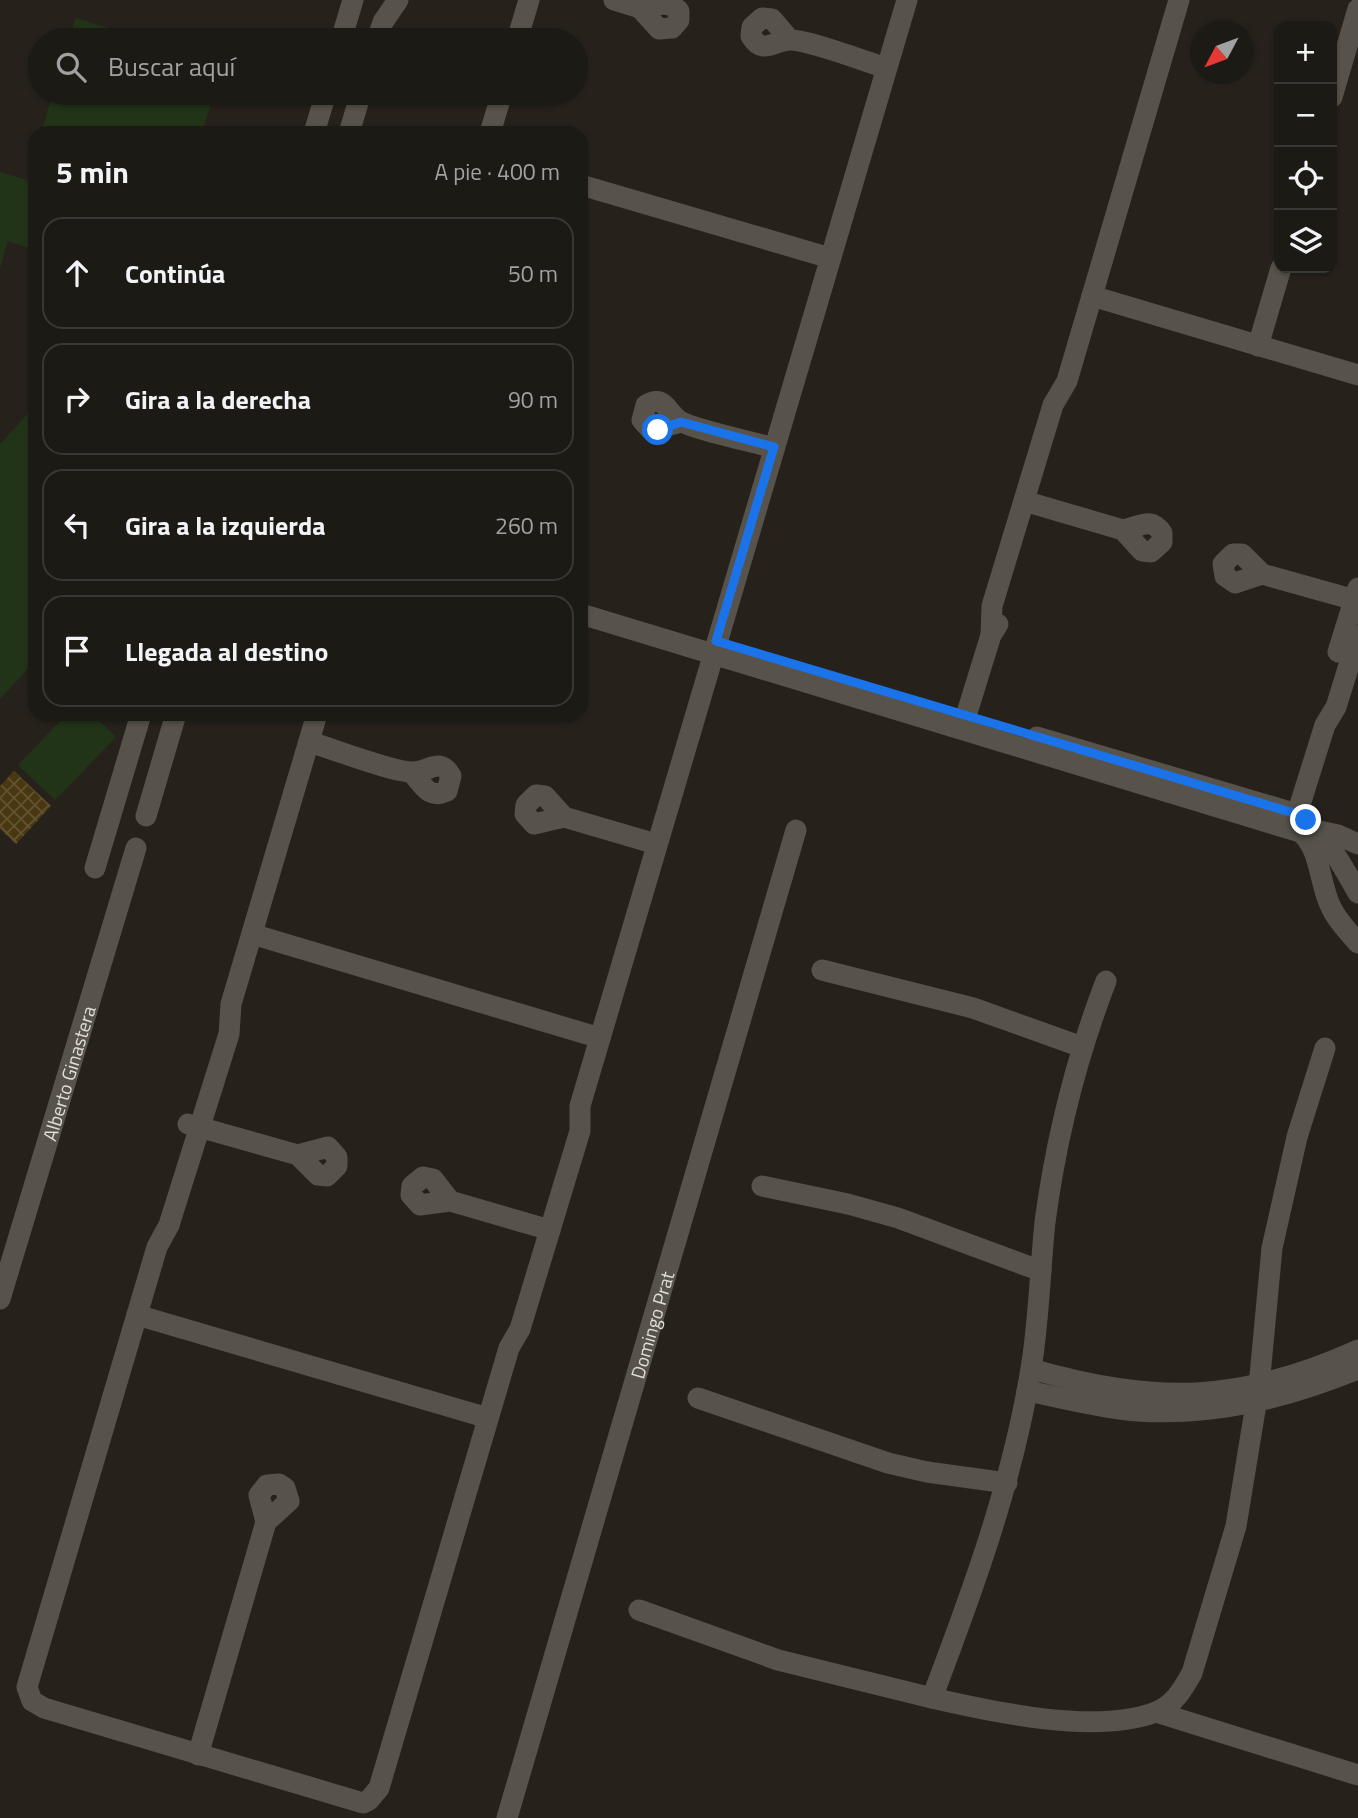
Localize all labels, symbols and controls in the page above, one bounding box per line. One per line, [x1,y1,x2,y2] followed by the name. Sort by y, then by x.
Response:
[1190,21,1253,84] north arrow
[1274,21,1337,273] map controls
[1274,21,1337,84] button: +
[28,28,588,105] search box
[108,47,235,86] text: Buscar aquí
[52,48,90,86] icon: search
[1274,84,1337,147] button: −
[1274,147,1337,210] button: locate
[56,149,129,195] text: 5 min
[434,154,560,189] text: A pie · 400 m
[1274,210,1337,273] button: layers
[58,254,96,292] icon: ahead
[125,254,225,293] text: Continúa
[508,256,558,291] text: 50 m
[58,380,96,418] icon: right
[125,380,311,419] text: Gira a la derecha
[508,382,558,417] text: 90 m
[642,414,673,445] route start
[58,506,96,544] icon: left
[125,506,326,545] text: Gira a la izquierda
[495,508,558,543] text: 260 m
[58,632,96,670] icon: arrive
[125,632,328,671] text: Llegada al destino
[1290,804,1321,835] route end
[34,1002,102,1144] street label: Alberto Ginastera
[622,1267,681,1382] street label: Domingo Prat

